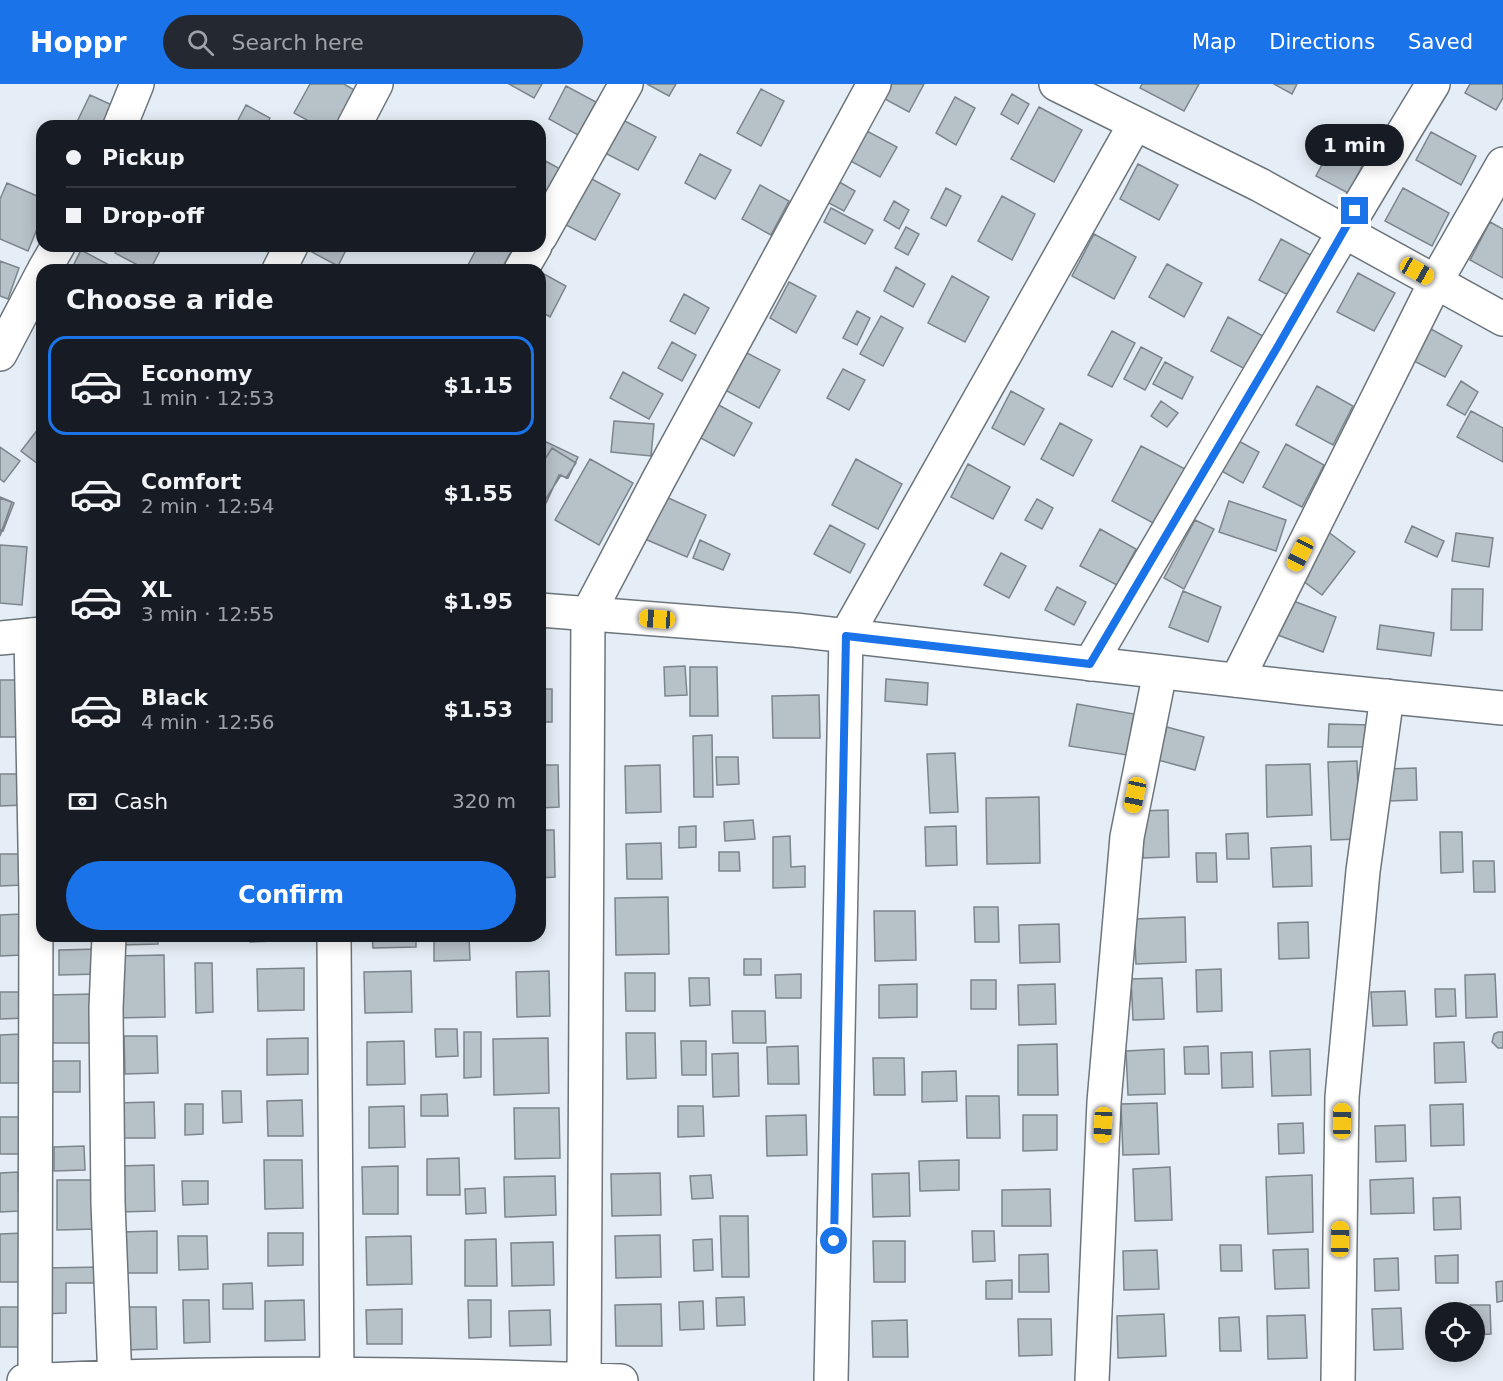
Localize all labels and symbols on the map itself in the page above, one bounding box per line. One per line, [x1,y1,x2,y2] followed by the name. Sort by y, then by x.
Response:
[1306,124,1404,166] callout: 1 min
[1341,197,1368,224] route end
[1397,254,1437,288] car
[1284,534,1316,574] car
[638,609,676,629] car
[1122,776,1148,814] car
[1333,1103,1351,1139] car
[1093,1107,1113,1143] car
[1331,1221,1349,1257] car
[820,1227,847,1254] route start

